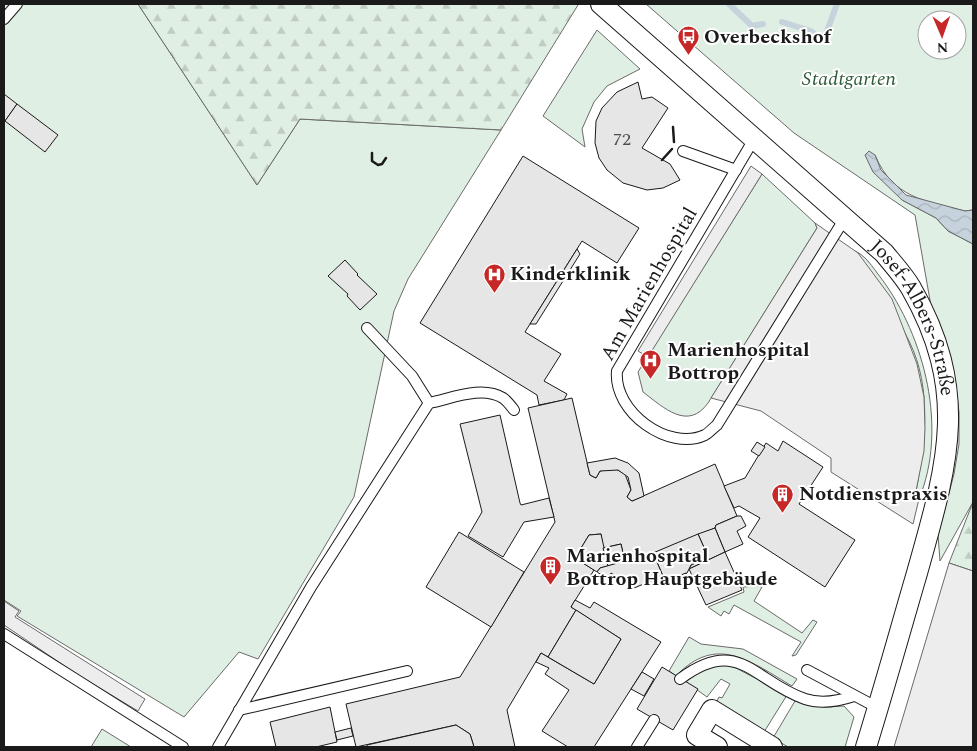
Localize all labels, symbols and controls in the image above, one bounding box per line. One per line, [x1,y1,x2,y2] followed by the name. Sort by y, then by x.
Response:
[917,10,967,60] north arrow
[704,22,833,52] place label: Overbeckshof
[676,25,700,56] bus stop icon: Overbeckshof
[936,37,949,58] text: N
[802,64,896,94] park label: Stadtgarten
[613,126,631,153] house number: 72
[593,202,705,366] street label: Am Marienhospital
[863,232,962,397] street label: Josef-Albers-Straße
[510,259,631,289] place label: Kinderklinik
[482,262,506,293] hospital icon: Kinderklinik
[667,335,810,388] place label: Marienhospital Bottrop
[639,349,663,380] hospital icon: Marienhospital Bottrop
[799,479,948,509] place label: Notdienstpraxis
[771,482,795,513] building icon: Notdienstpraxis
[566,541,777,594] place label: Marienhospital Bottrop Hauptgebäude
[538,555,562,586] building icon: Marienhospital Bottrop Hauptgebäude

